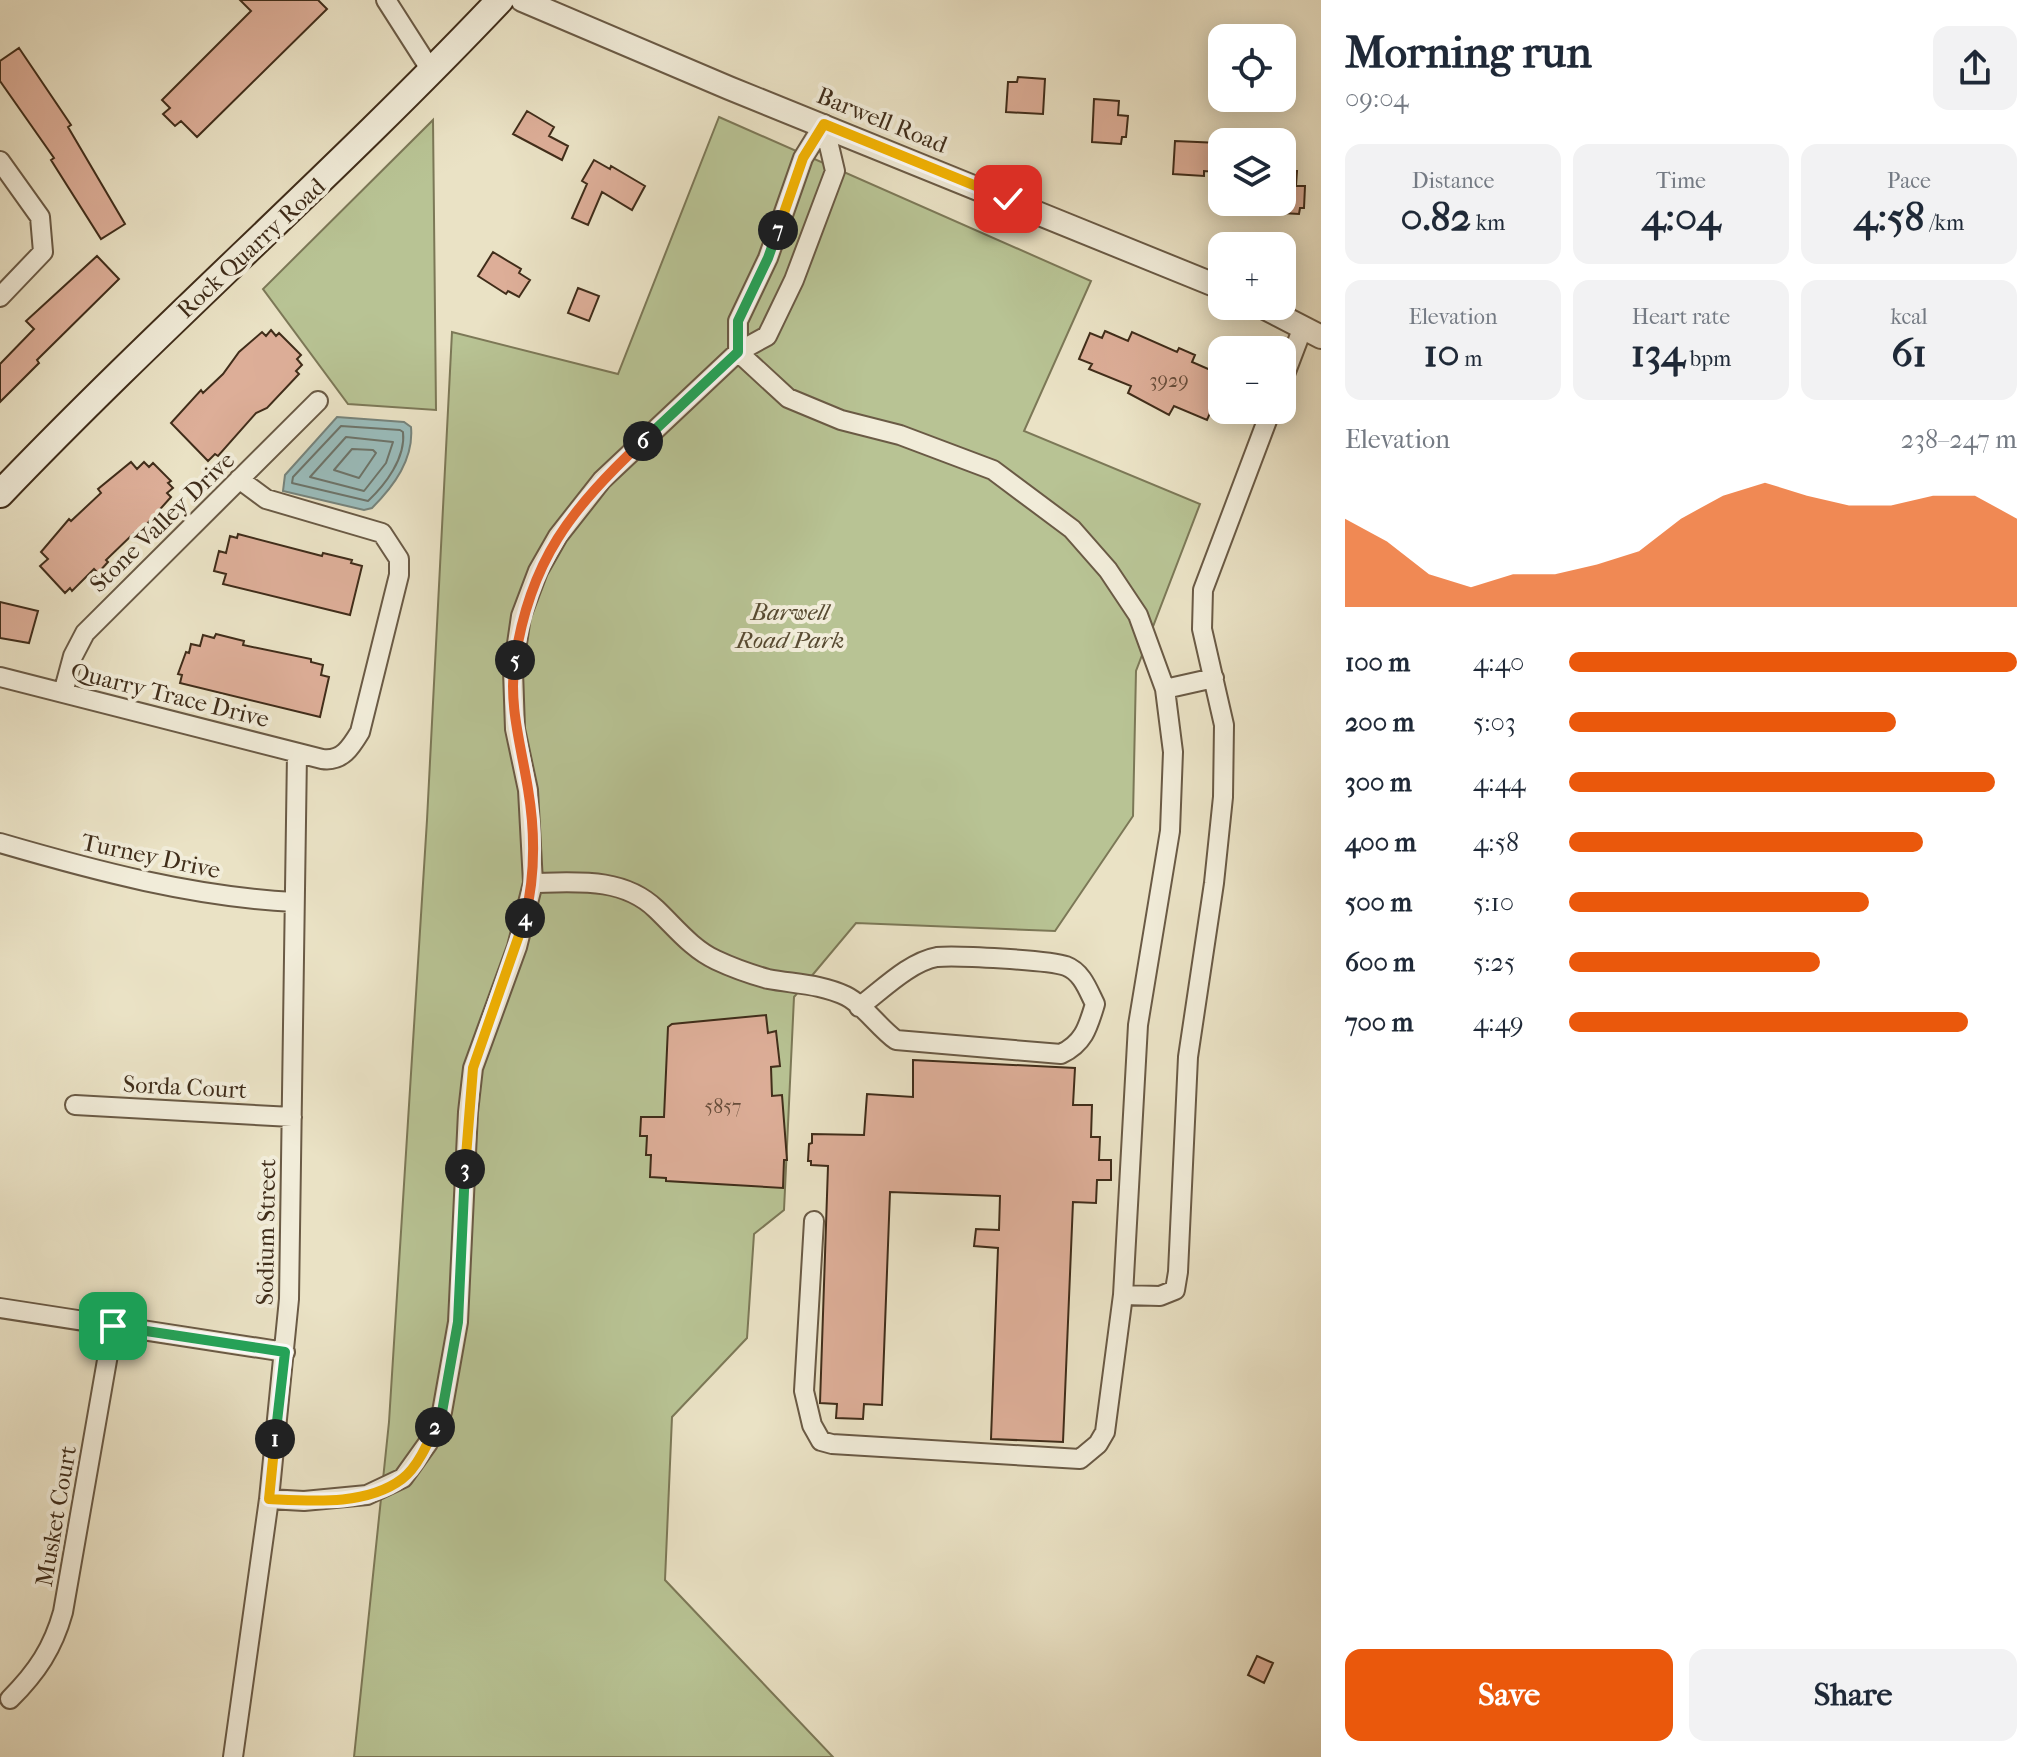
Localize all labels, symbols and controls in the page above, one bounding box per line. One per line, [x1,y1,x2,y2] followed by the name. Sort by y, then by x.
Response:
[1208,24,1296,424] map controls
[1208,24,1296,112] button: locate
[1933,26,2017,110] button: share
[1345,27,1592,78] text: Morning run
[813,81,952,159] street label: Barwell Road
[1345,83,1409,114] text: 09:04
[1208,128,1296,216] button: layers
[974,165,1042,233] pin
[1412,168,1494,194] text: Distance
[1656,168,1706,194] text: Time
[1887,168,1931,194] text: Pace
[171,172,332,324] street label: Rock Quarry Road
[986,177,1030,221] icon: check
[1401,194,1471,240] text: 0.82
[1642,194,1720,240] text: 4:04
[1854,194,1924,240] text: 4:58
[758,210,798,250] pin: 7
[1471,210,1505,236] text: km
[1924,210,1964,236] text: /km
[773,217,783,243] text: 7
[1208,232,1296,320] button: +
[1409,304,1497,330] text: Elevation
[1632,304,1730,330] text: Heart rate
[1890,304,1928,330] text: kcal
[1423,330,1460,376] text: 10
[1631,330,1685,376] text: 134
[1891,330,1927,376] text: 61
[1208,336,1296,424] button: −
[1460,346,1483,372] text: m
[1685,346,1731,372] text: bpm
[1149,369,1189,392] house number: 3929
[623,421,663,461] pin: 6
[1345,424,1450,455] text: Elevation
[1901,424,2017,455] text: 238–247 m
[637,428,649,454] text: 6
[84,446,240,598] street label: Stone Valley Drive
[734,598,844,654] park label: Barwell Road Park
[495,640,535,680] pin: 5
[510,647,520,673] text: 5
[1345,647,1410,678] text: 100 m
[1473,647,1524,678] text: 4:40
[68,657,272,733] street label: Quarry Trace Drive
[1345,707,1414,738] text: 200 m
[1473,707,1516,738] text: 5:03
[1345,767,1412,798] text: 300 m
[1473,767,1525,798] text: 4:44
[1345,827,1416,858] text: 400 m
[1473,827,1519,858] text: 4:58
[79,828,223,884] street label: Turney Drive
[1345,887,1412,918] text: 500 m
[1473,887,1514,918] text: 5:10
[505,898,545,938] pin: 4
[519,905,532,931] text: 4
[1345,947,1415,978] text: 600 m
[1473,947,1515,978] text: 5:25
[1345,1007,1413,1038] text: 700 m
[1473,1007,1524,1038] text: 4:49
[122,1070,248,1104] street label: Sorda Court
[705,1095,742,1118] house number: 5857
[445,1149,485,1189] pin: 3
[460,1156,470,1182] text: 3
[251,1158,281,1306] street label: Sodium Street
[79,1292,147,1360] pin
[91,1304,135,1348] icon: arrive
[415,1407,455,1447] pin: 2
[429,1414,441,1440] text: 2
[255,1419,295,1459] pin: 1
[271,1426,279,1452] text: 1
[30,1443,82,1589] street label: Musket Court
[1345,1649,1673,1741] button: Save
[1689,1649,2017,1741] button: Share

